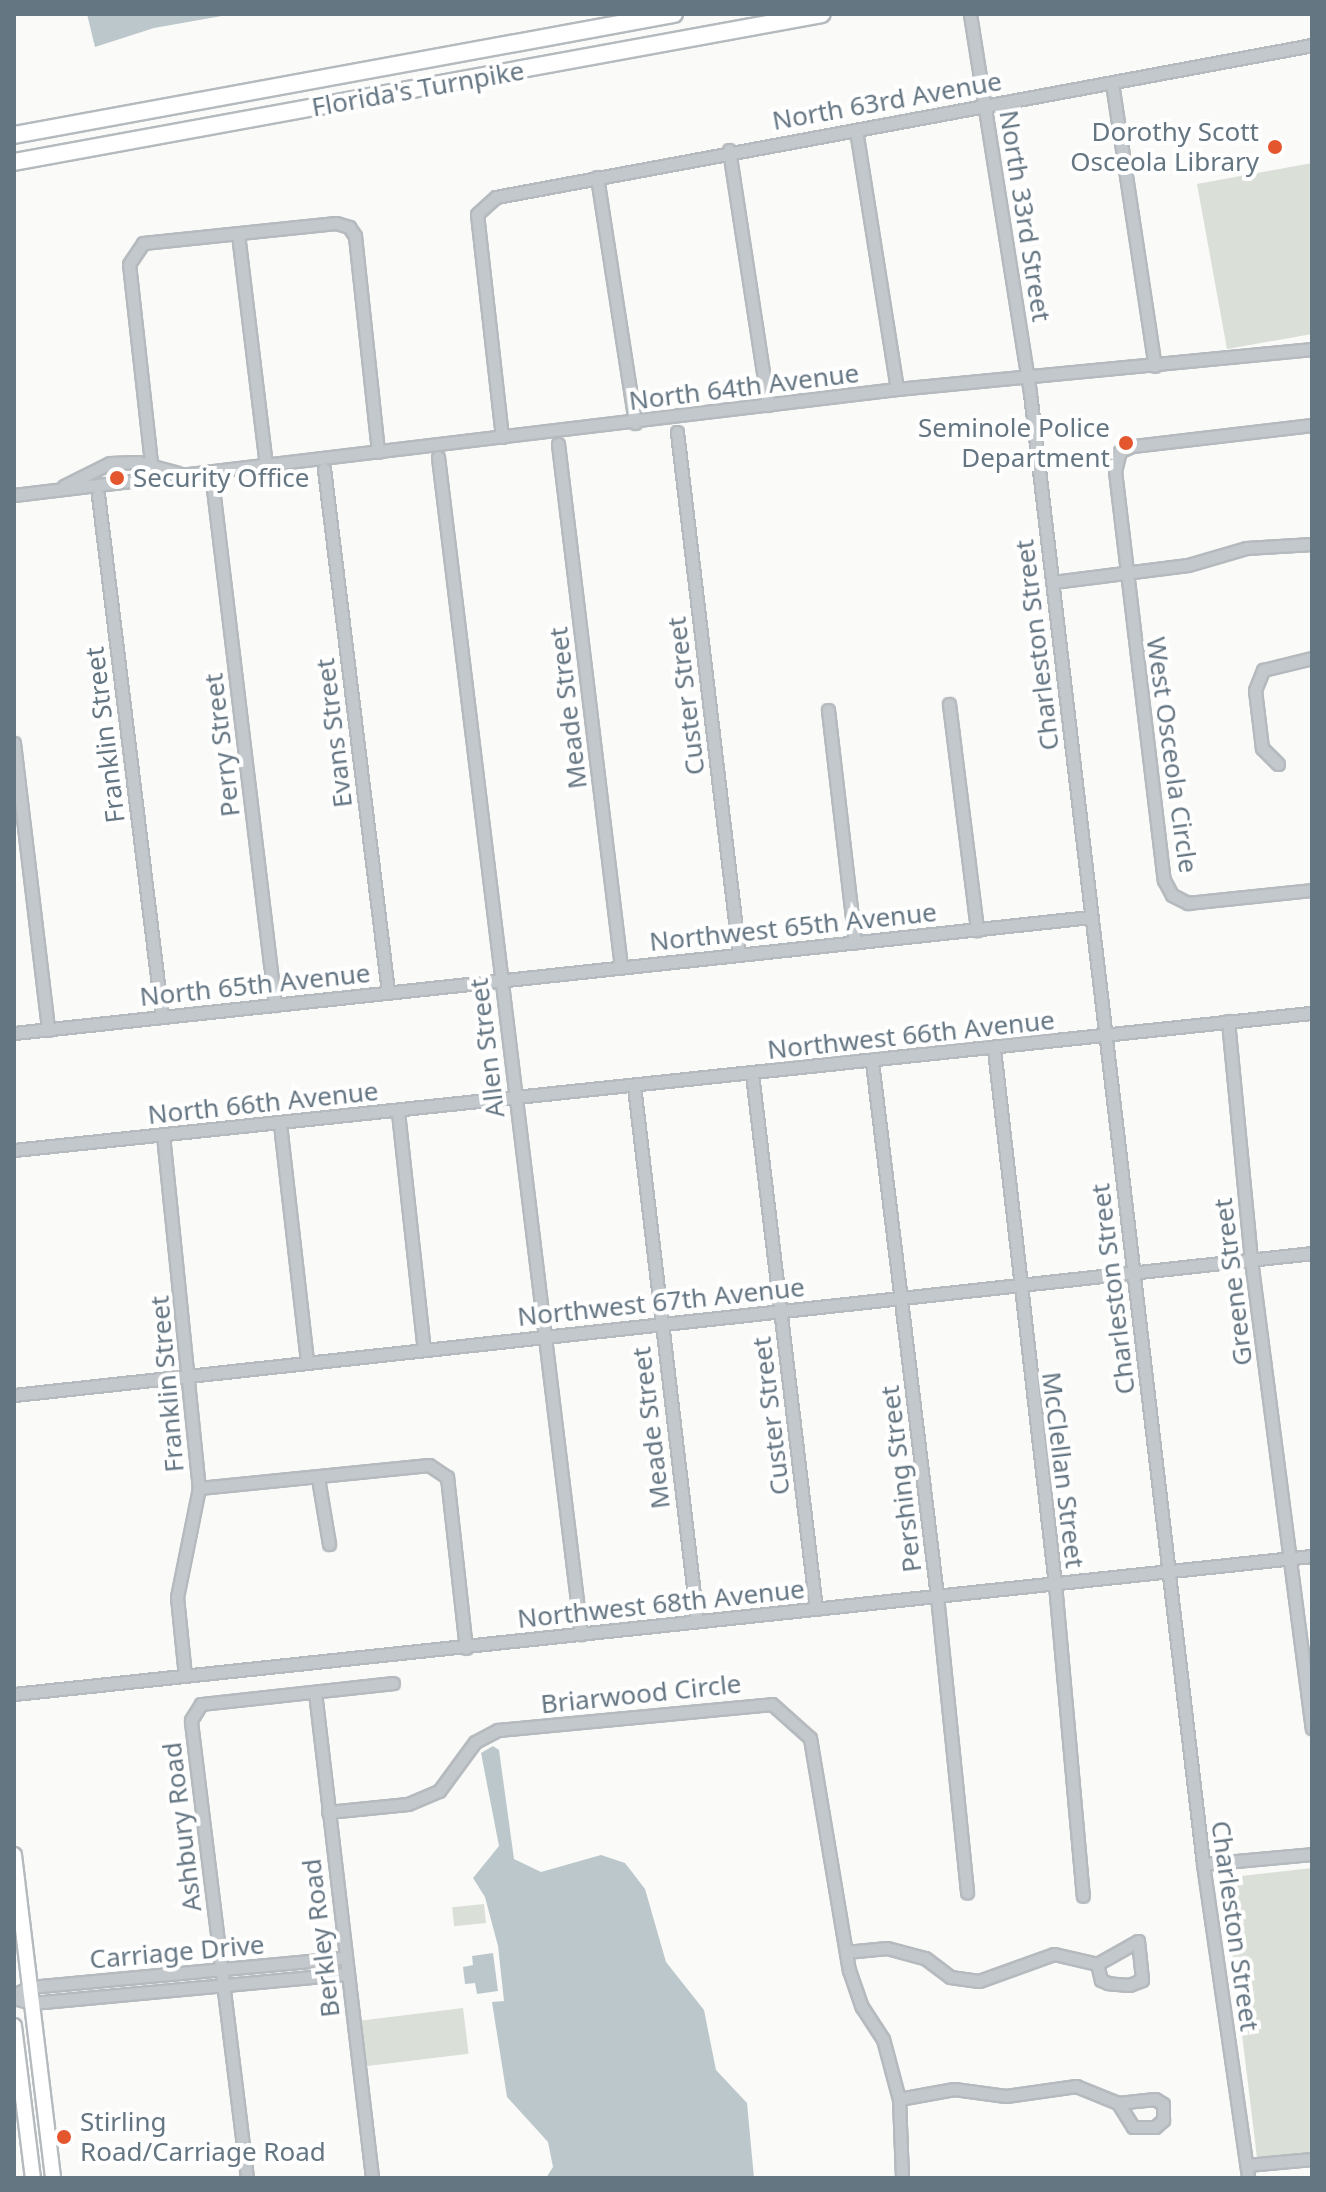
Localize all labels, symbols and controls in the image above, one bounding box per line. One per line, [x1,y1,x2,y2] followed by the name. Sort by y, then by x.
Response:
[309,55,527,123] street label: Florida's Turnpike
[770,65,1004,137] street label: North 63rd Avenue
[993,108,1057,324] street label: North 33rd Street
[1070,116,1259,178] place label: Dorothy Scott Osceola Library
[1266,138,1284,156] marker: Dorothy Scott Osceola Library
[627,357,861,417] street label: North 64th Avenue
[918,412,1110,474] place label: Seminole Police Department
[1117,434,1135,452] marker: Seminole Police Department
[133,462,309,494] place label: Security Office
[108,469,126,487] marker: Security Office
[1009,538,1065,752] street label: Charleston Street
[661,615,711,777] street label: Custer Street
[543,625,593,791] street label: Meade Street
[1140,635,1204,875] street label: West Osceola Circle
[79,645,131,825] street label: Franklin Street
[309,657,359,809] street label: Evans Street
[198,671,246,819] street label: Perry Street
[648,896,938,958] street label: Northwest 65th Avenue
[138,957,372,1013] street label: North 65th Avenue
[463,977,511,1119] street label: Allen Street
[766,1004,1056,1066] street label: Northwest 66th Avenue
[146,1075,380,1131] street label: North 66th Avenue
[1085,1182,1141,1396] street label: Charleston Street
[1207,1196,1259,1368] street label: Greene Street
[516,1271,806,1333] street label: Northwest 67th Avenue
[144,1294,190,1474] street label: Franklin Street
[746,1335,796,1497] street label: Custer Street
[626,1345,676,1511] street label: Meade Street
[1035,1370,1091,1570] street label: McClellan Street
[874,1384,928,1574] street label: Pershing Street
[516,1573,806,1635] street label: Northwest 68th Avenue
[539,1668,743,1720] street label: Briarwood Circle
[156,1741,208,1913] street label: Ashbury Road
[1205,1819,1265,2033] street label: Charleston Street
[296,1857,346,2019] street label: Berkley Road
[88,1929,266,1975] street label: Carriage Drive
[80,2106,326,2168] place label: Stirling Road/Carriage Road
[55,2128,73,2146] marker: Stirling Road/Carriage Road

